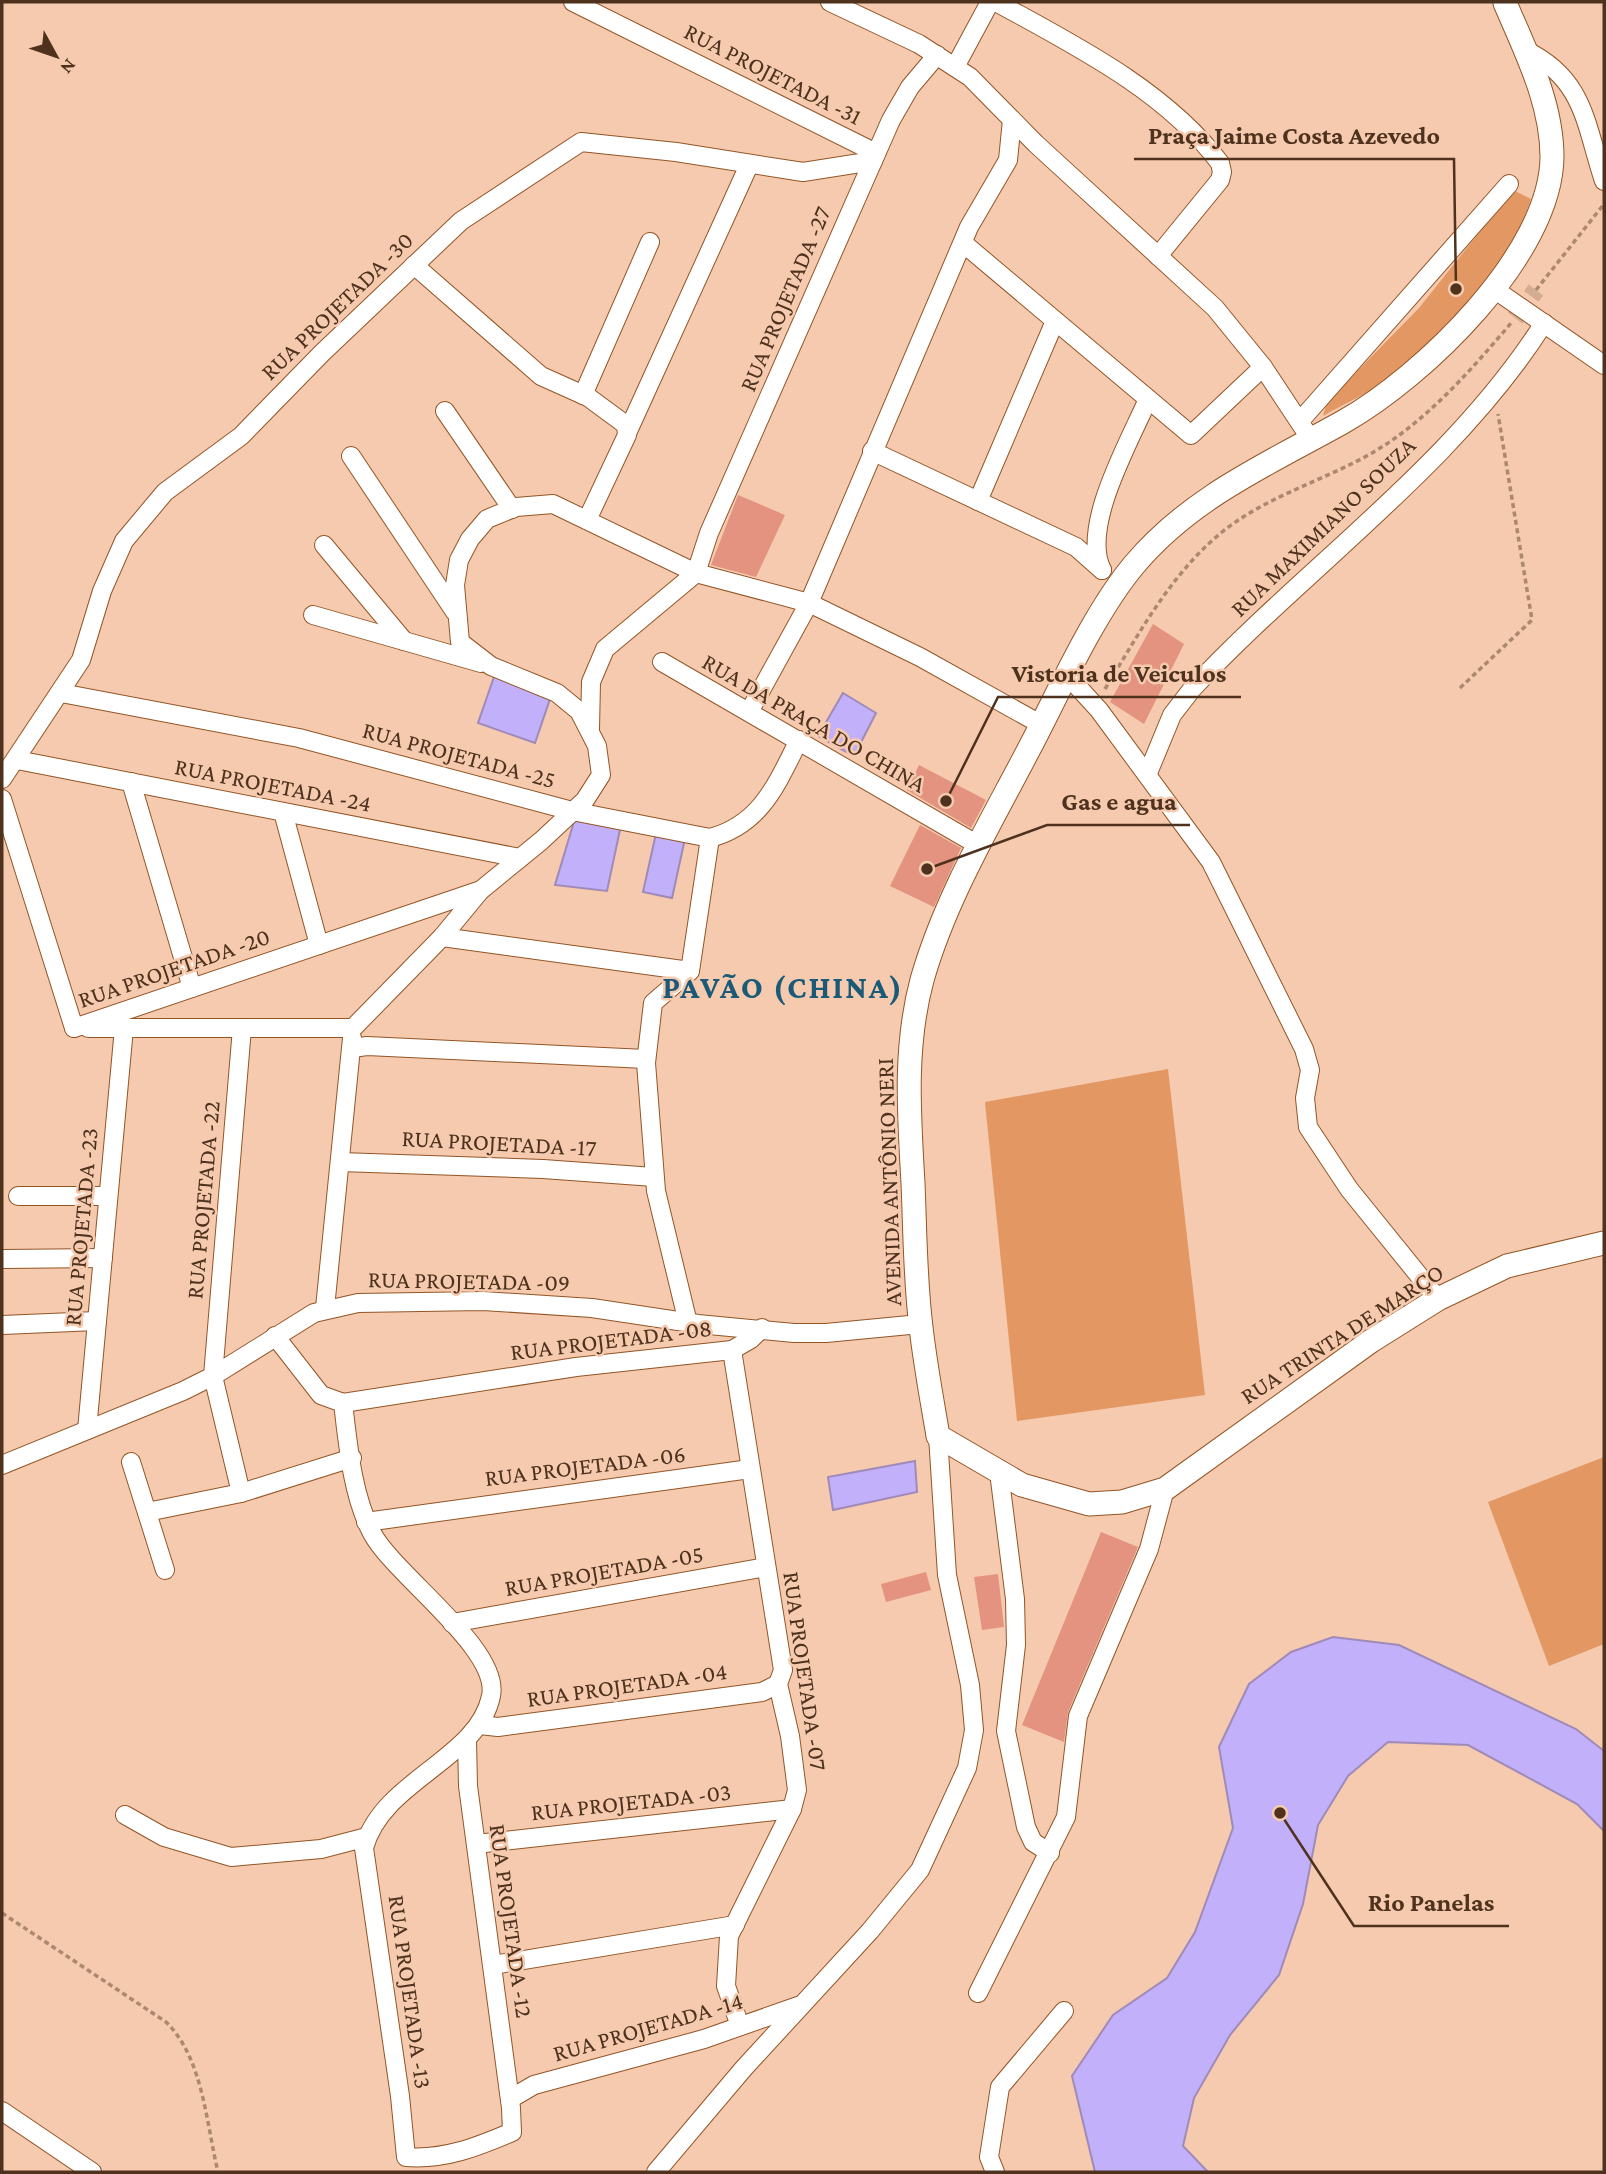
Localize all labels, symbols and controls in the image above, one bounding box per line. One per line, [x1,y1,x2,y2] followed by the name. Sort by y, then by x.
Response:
[680,17,866,130] street label: RUA PROJETADA -31
[21,21,91,91] north arrow
[56,55,81,78] text: N
[1134,112,1454,159] callout: Praça Jaime Costa Azevedo
[1148,121,1440,150] text: Praça Jaime Costa Azevedo
[733,202,836,395] street label: RUA PROJETADA -27
[255,226,418,385] street label: RUA PROJETADA -30
[1225,431,1421,622] street label: RUA MAXIMIANO SOUZA
[698,647,931,798] street label: RUA DA PRAÇA DO CHINA
[998,650,1241,697] callout: Vistoria de Veiculos
[1011,659,1226,688] text: Vistoria de Veiculos
[360,716,559,793] street label: RUA PROJETADA -25
[172,752,374,817] street label: RUA PROJETADA -24
[1047,778,1190,825] callout: Gas e agua
[1061,787,1177,816] text: Gas e agua
[74,922,273,1013] street label: RUA PROJETADA -20
[662,969,904,1006] district label: PAVÃO (CHINA)
[871,1057,906,1307] street label: AVENIDA ANTÔNIO NERI
[180,1100,225,1300] street label: RUA PROJETADA -22
[401,1124,597,1161] street label: RUA PROJETADA -17
[58,1127,103,1327] street label: RUA PROJETADA -23
[1235,1258,1448,1409] street label: RUA TRINTA DE MARÇO
[368,1265,570,1296] street label: RUA PROJETADA -09
[509,1314,713,1365] street label: RUA PROJETADA -08
[483,1440,687,1491] street label: RUA PROJETADA -06
[502,1540,705,1601] street label: RUA PROJETADA -05
[778,1570,833,1772] street label: RUA PROJETADA -07
[525,1657,729,1712] street label: RUA PROJETADA -04
[530,1778,732,1825] street label: RUA PROJETADA -03
[485,1822,538,2020] street label: RUA PROJETADA -12
[1354,1879,1509,1926] callout: Rio Panelas
[1368,1888,1494,1917] text: Rio Panelas
[384,1893,437,2091] street label: RUA PROJETADA -13
[550,1986,746,2067] street label: RUA PROJETADA -14

